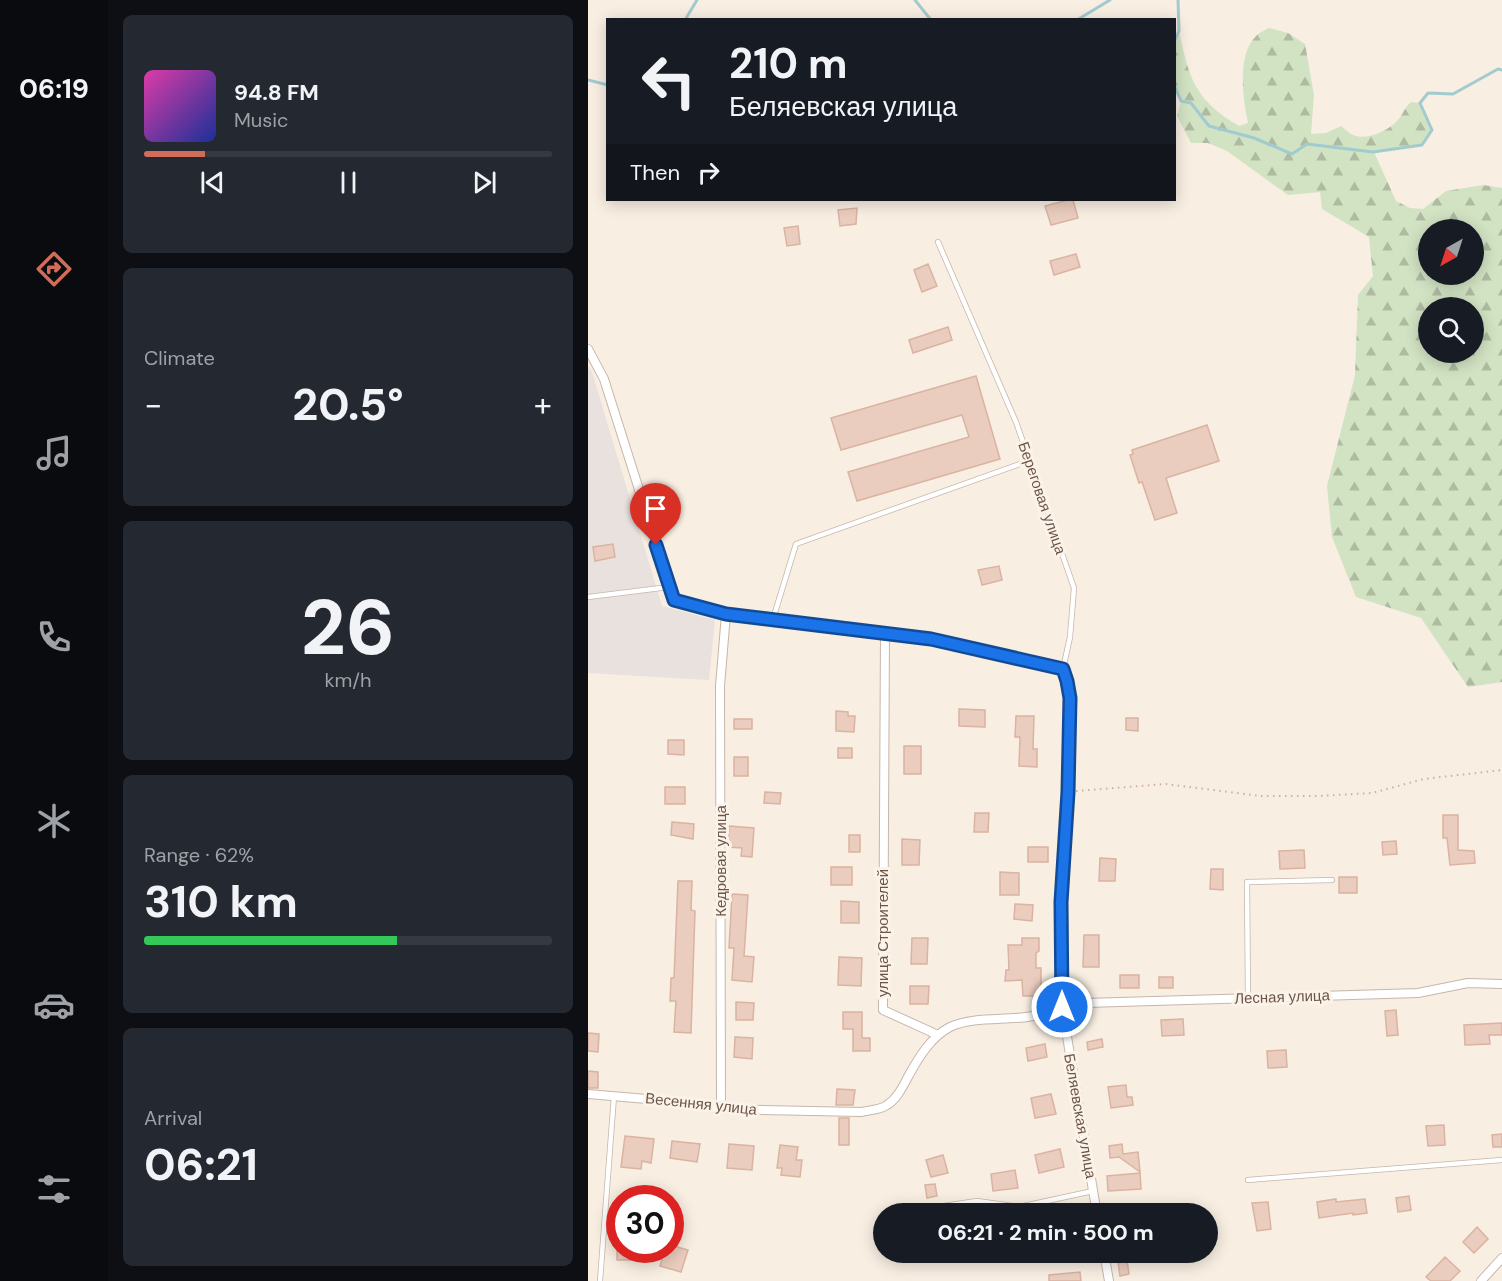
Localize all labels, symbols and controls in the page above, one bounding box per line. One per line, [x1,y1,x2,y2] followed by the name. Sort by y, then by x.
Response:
[729,36,847,91] text: 210 m
[630,42,708,120] icon: left
[19,71,89,106] text: 06:19
[234,78,319,107] text: 94.8 FM
[729,89,957,124] text: Беляевская улица
[234,107,289,133] text: Music
[692,156,725,189] icon: right
[630,158,680,187] text: Then
[196,166,229,199] icon: previous
[332,166,365,199] icon: pause
[468,166,501,199] icon: next
[1418,219,1484,285] north arrow
[1418,219,1484,363] map controls
[33,248,75,290] icon: directions
[1418,297,1484,363] button: search
[144,345,215,371] text: Climate
[292,375,404,434] text: 20.5°
[144,383,162,426] text: −
[534,383,552,426] text: +
[33,432,75,474] icon: music
[1013,439,1071,558] street label: Береговая улица
[630,483,681,545] pin
[639,492,672,525] icon: arrive
[301,577,395,678] text: 26
[33,616,75,658] icon: phone
[324,667,372,693] text: km/h
[33,800,75,842] icon: climate
[711,805,731,917] street label: Кедровая улица
[144,842,254,868] text: Range · 62%
[873,869,893,997] street label: улица Строителей
[144,872,298,931] text: 310 km
[1030,975,1094,1039] position arrow
[33,984,75,1026] icon: car
[1234,985,1331,1009] street label: Лесная улица
[1059,1052,1101,1181] street label: Беляевская улица
[644,1088,759,1120] street label: Весенняя улица
[144,1105,202,1131] text: Arrival
[144,1135,258,1194] text: 06:21
[33,1168,75,1210] icon: filters
[606,1185,684,1263] speed limit sign: 30
[937,1218,1154,1247] text: 06:21 · 2 min · 500 m

